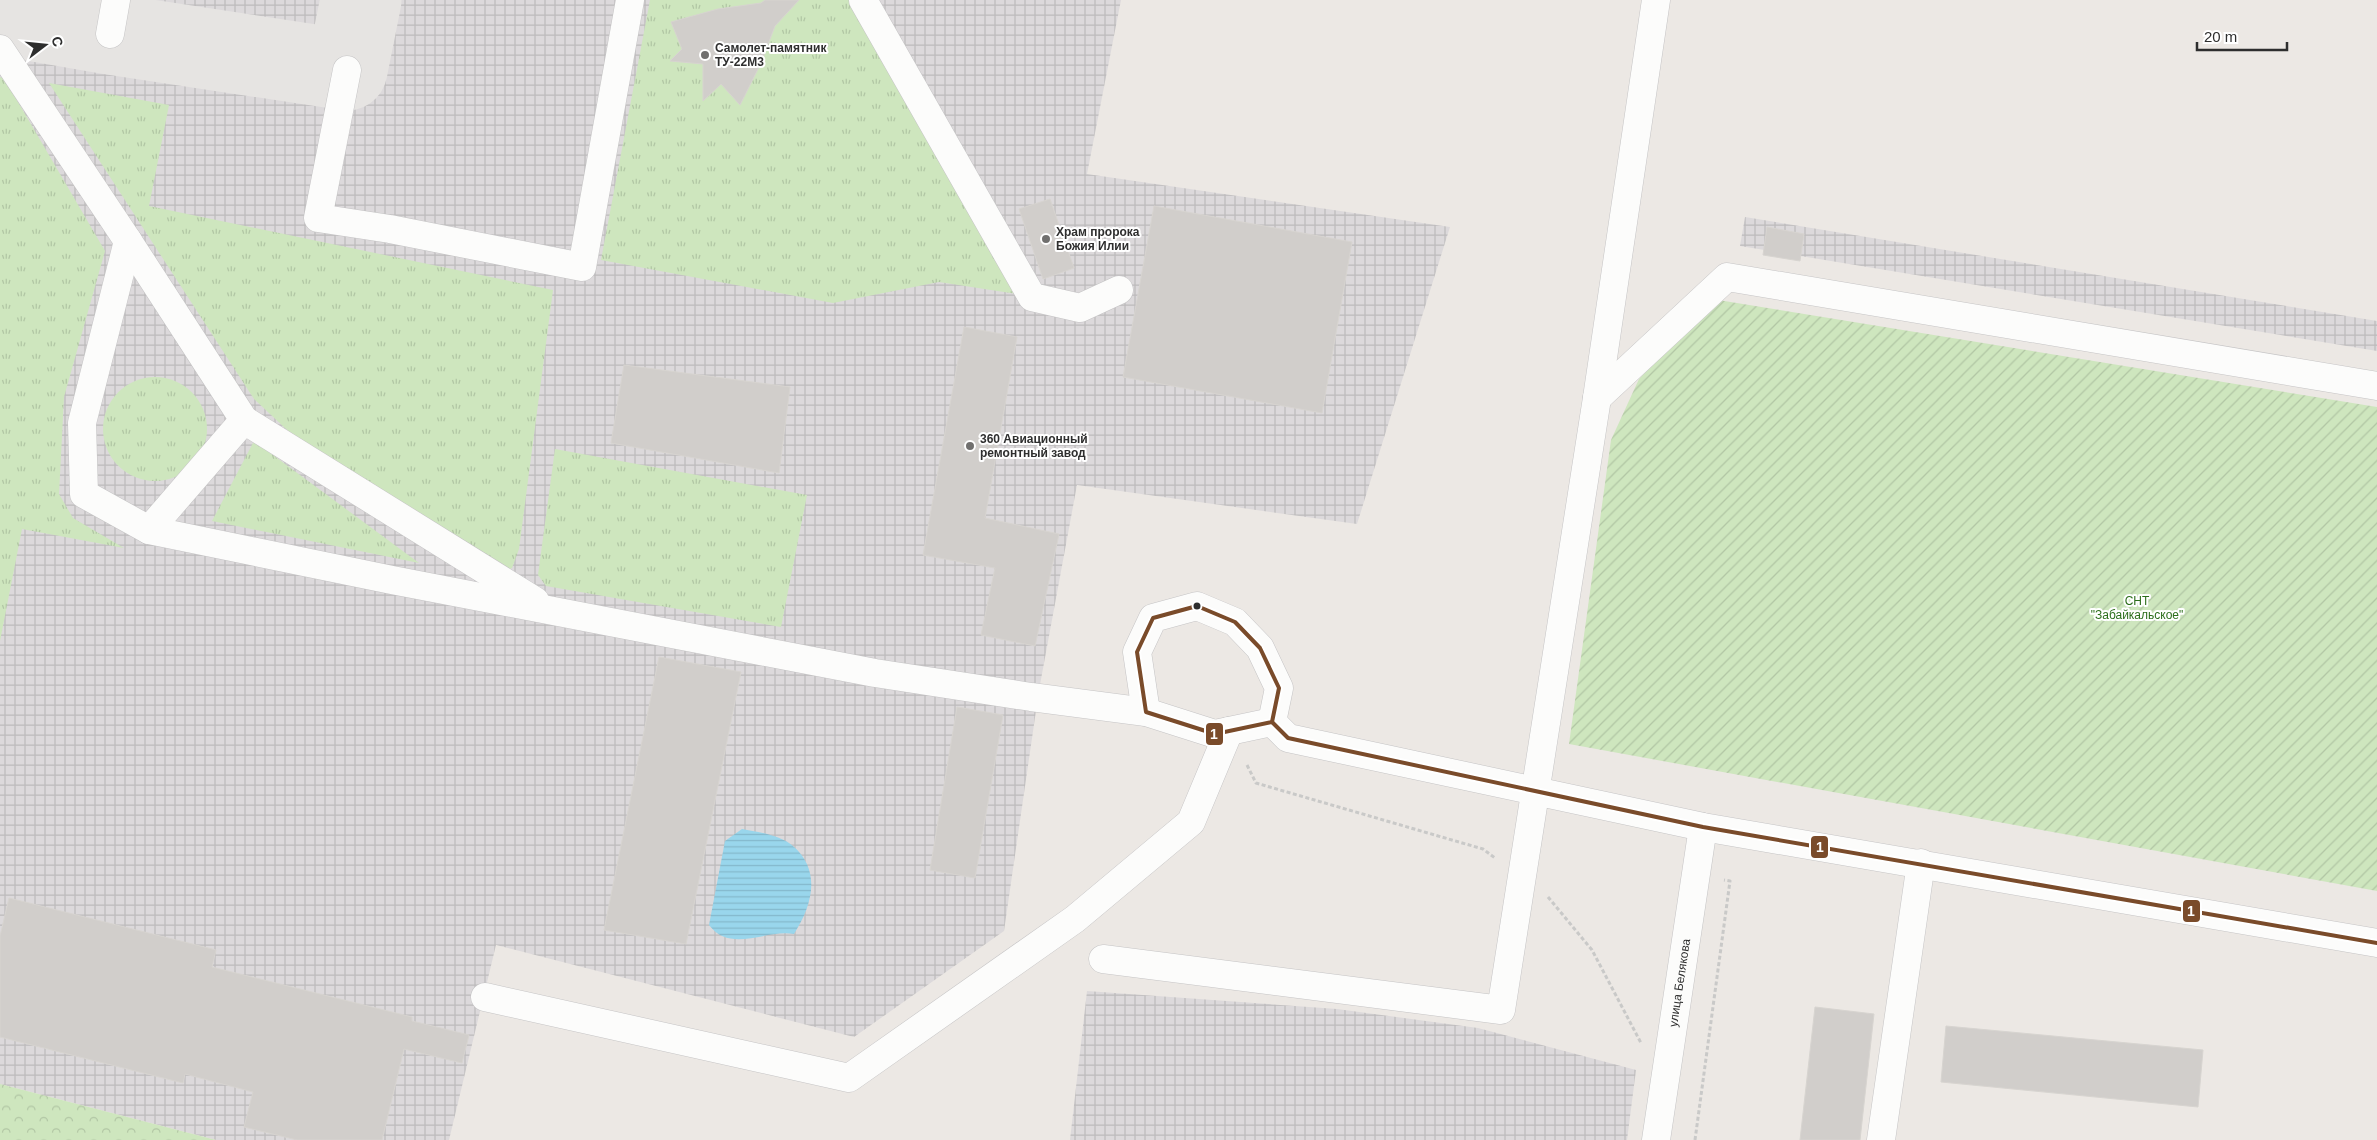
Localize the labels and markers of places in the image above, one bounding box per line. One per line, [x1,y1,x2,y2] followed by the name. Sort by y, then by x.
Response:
[715,41,827,69] place label: Самолет-памятник ТУ-22М3
[699,49,711,61] marker: Самолет-памятник ТУ-22М3
[1056,225,1140,253] place label: Храм пророка Божия Илии
[1040,233,1052,245] marker: Храм пророка Божия Илии
[980,432,1088,460] place label: 360 Авиационный ремонтный завод
[964,440,976,452] marker: 360 Авиационный ремонтный завод
[1192,601,1202,611] unlabelled marker

